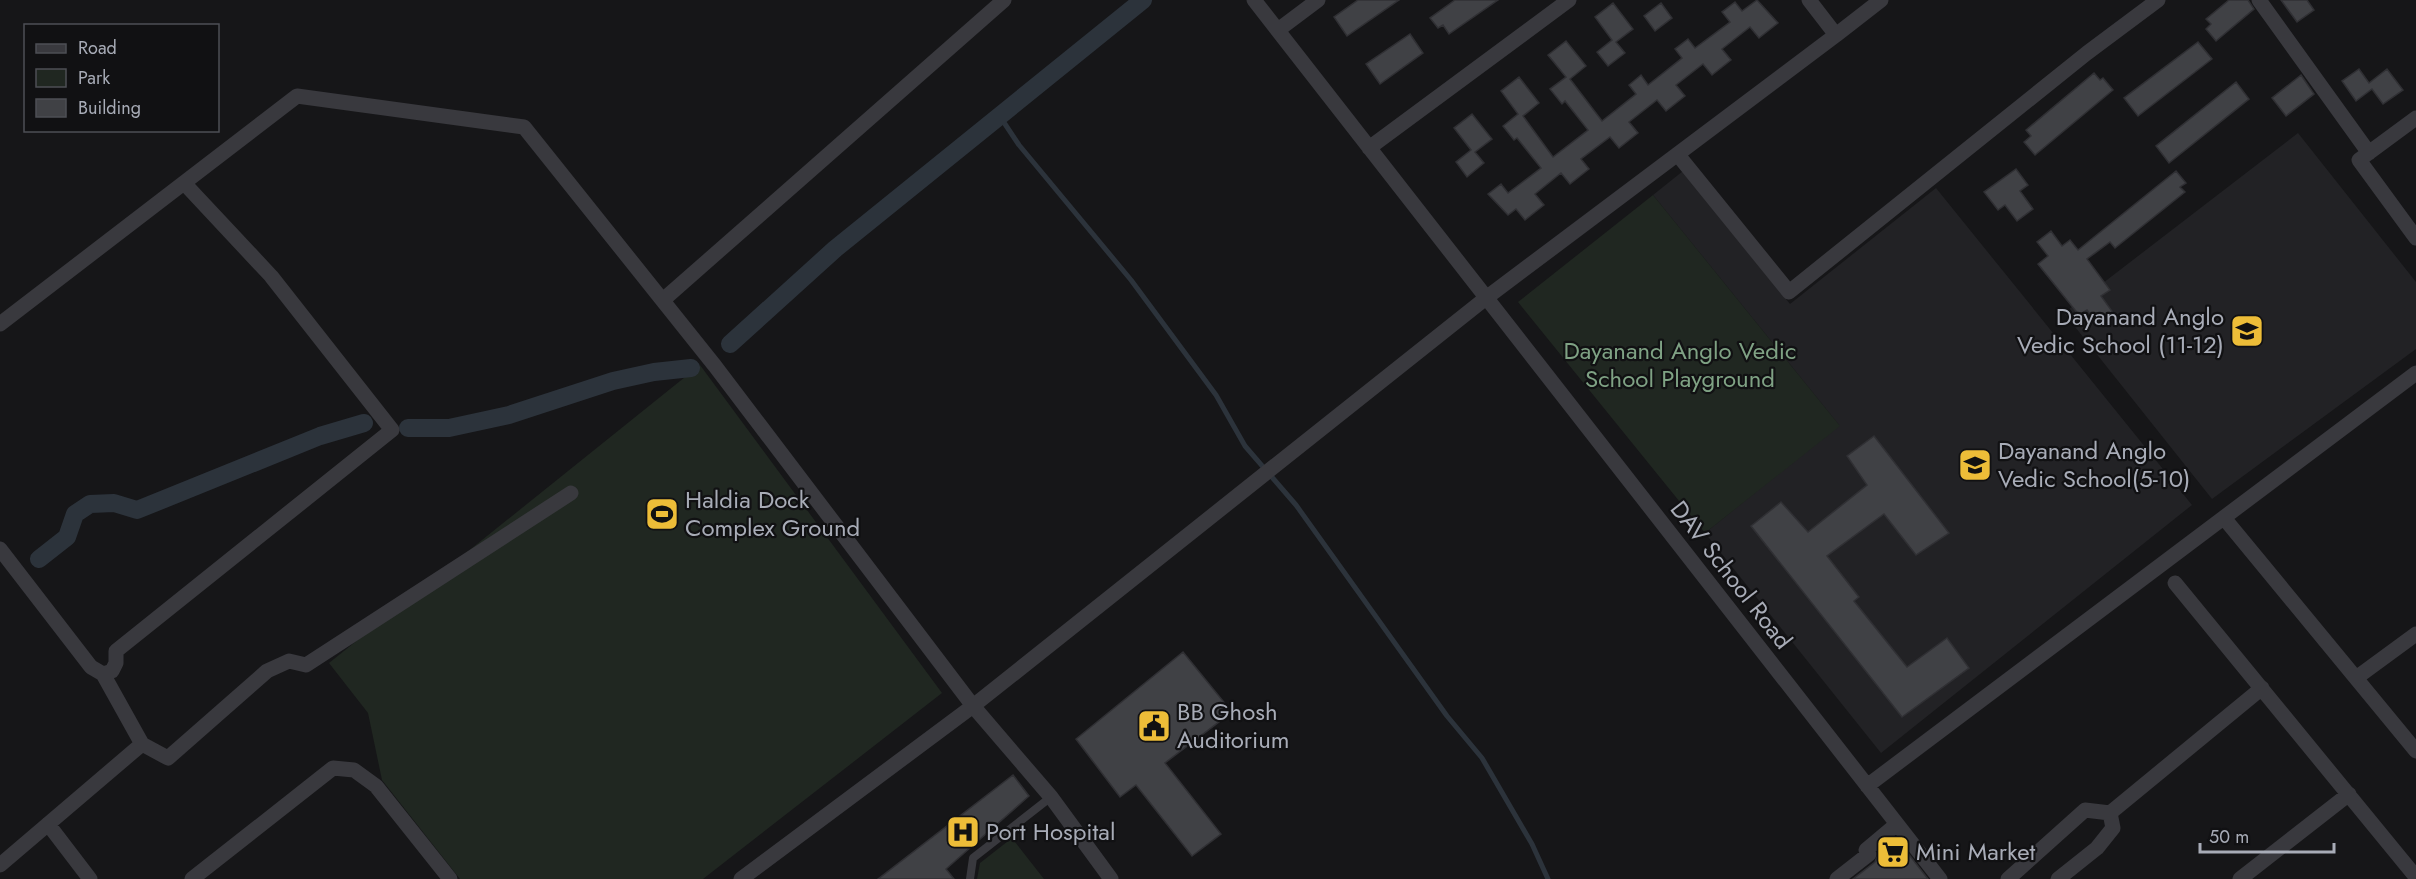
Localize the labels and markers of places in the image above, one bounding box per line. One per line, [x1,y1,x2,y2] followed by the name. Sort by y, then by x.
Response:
[2017,299,2224,362] place label: Dayanand Anglo Vedic School (11-12)
[2229,313,2265,349] school or university icon: Dayanand Anglo Vedic School (11-12)
[1998,433,2190,496] place label: Dayanand Anglo Vedic School(5-10)
[1957,447,1993,483] school or university icon: Dayanand Anglo Vedic School(5-10)
[685,482,860,545] place label: Haldia Dock Complex Ground
[644,496,680,532] sports icon: Haldia Dock Complex Ground
[1177,694,1290,757] place label: BB Ghosh Auditorium
[1136,708,1172,744] public building icon: BB Ghosh Auditorium
[945,814,981,850] hospital icon: Port Hospital
[986,814,1115,849] place label: Port Hospital
[1875,834,1911,870] supermarket icon: Mini Market
[1916,834,2035,869] place label: Mini Market

